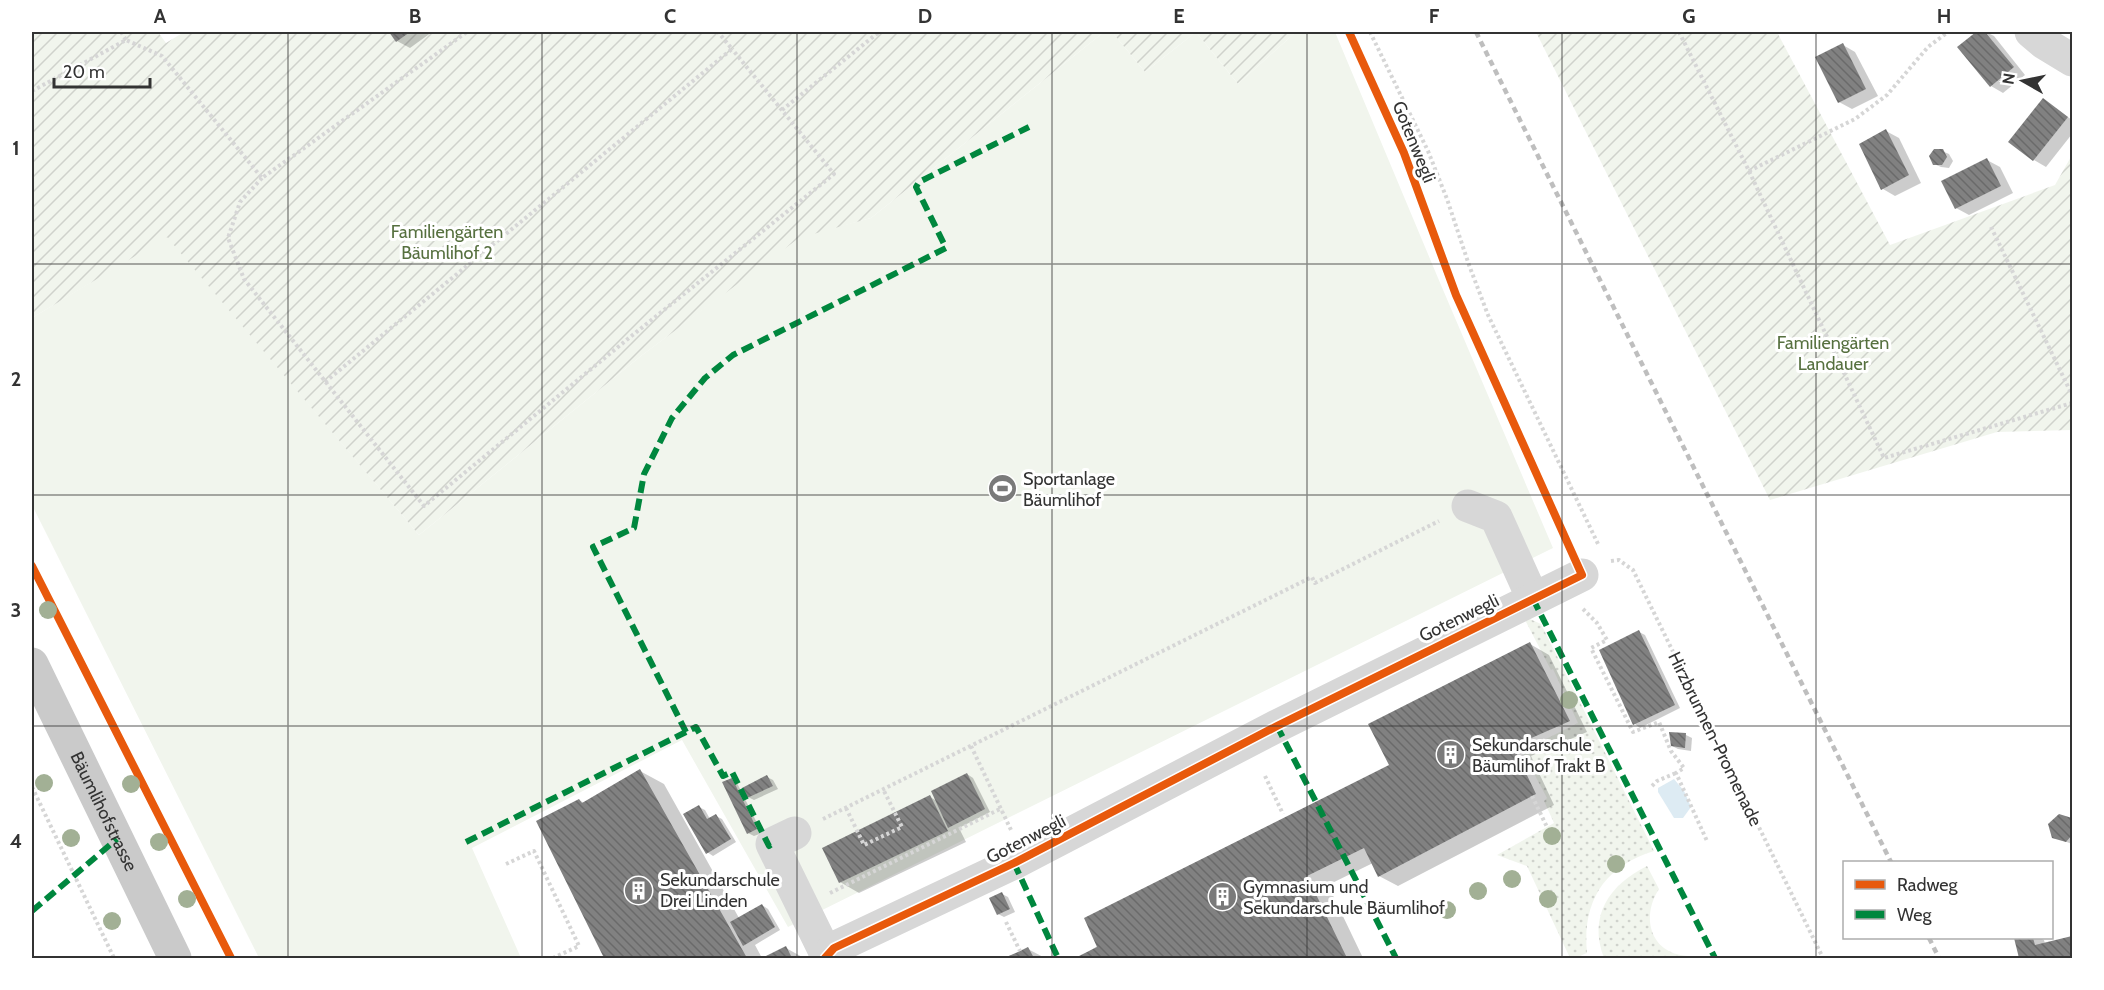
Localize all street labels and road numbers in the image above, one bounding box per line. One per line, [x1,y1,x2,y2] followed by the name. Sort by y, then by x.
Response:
[1388,98,1440,186] street label: Gotenwegli
[1415,589,1503,647] street label: Gotenwegli
[1663,648,1767,830] street label: Hirzbrunnen-Promenade
[65,748,142,875] street label: Bäumlihofstrasse
[983,810,1069,868] street label: Gotenwegli

